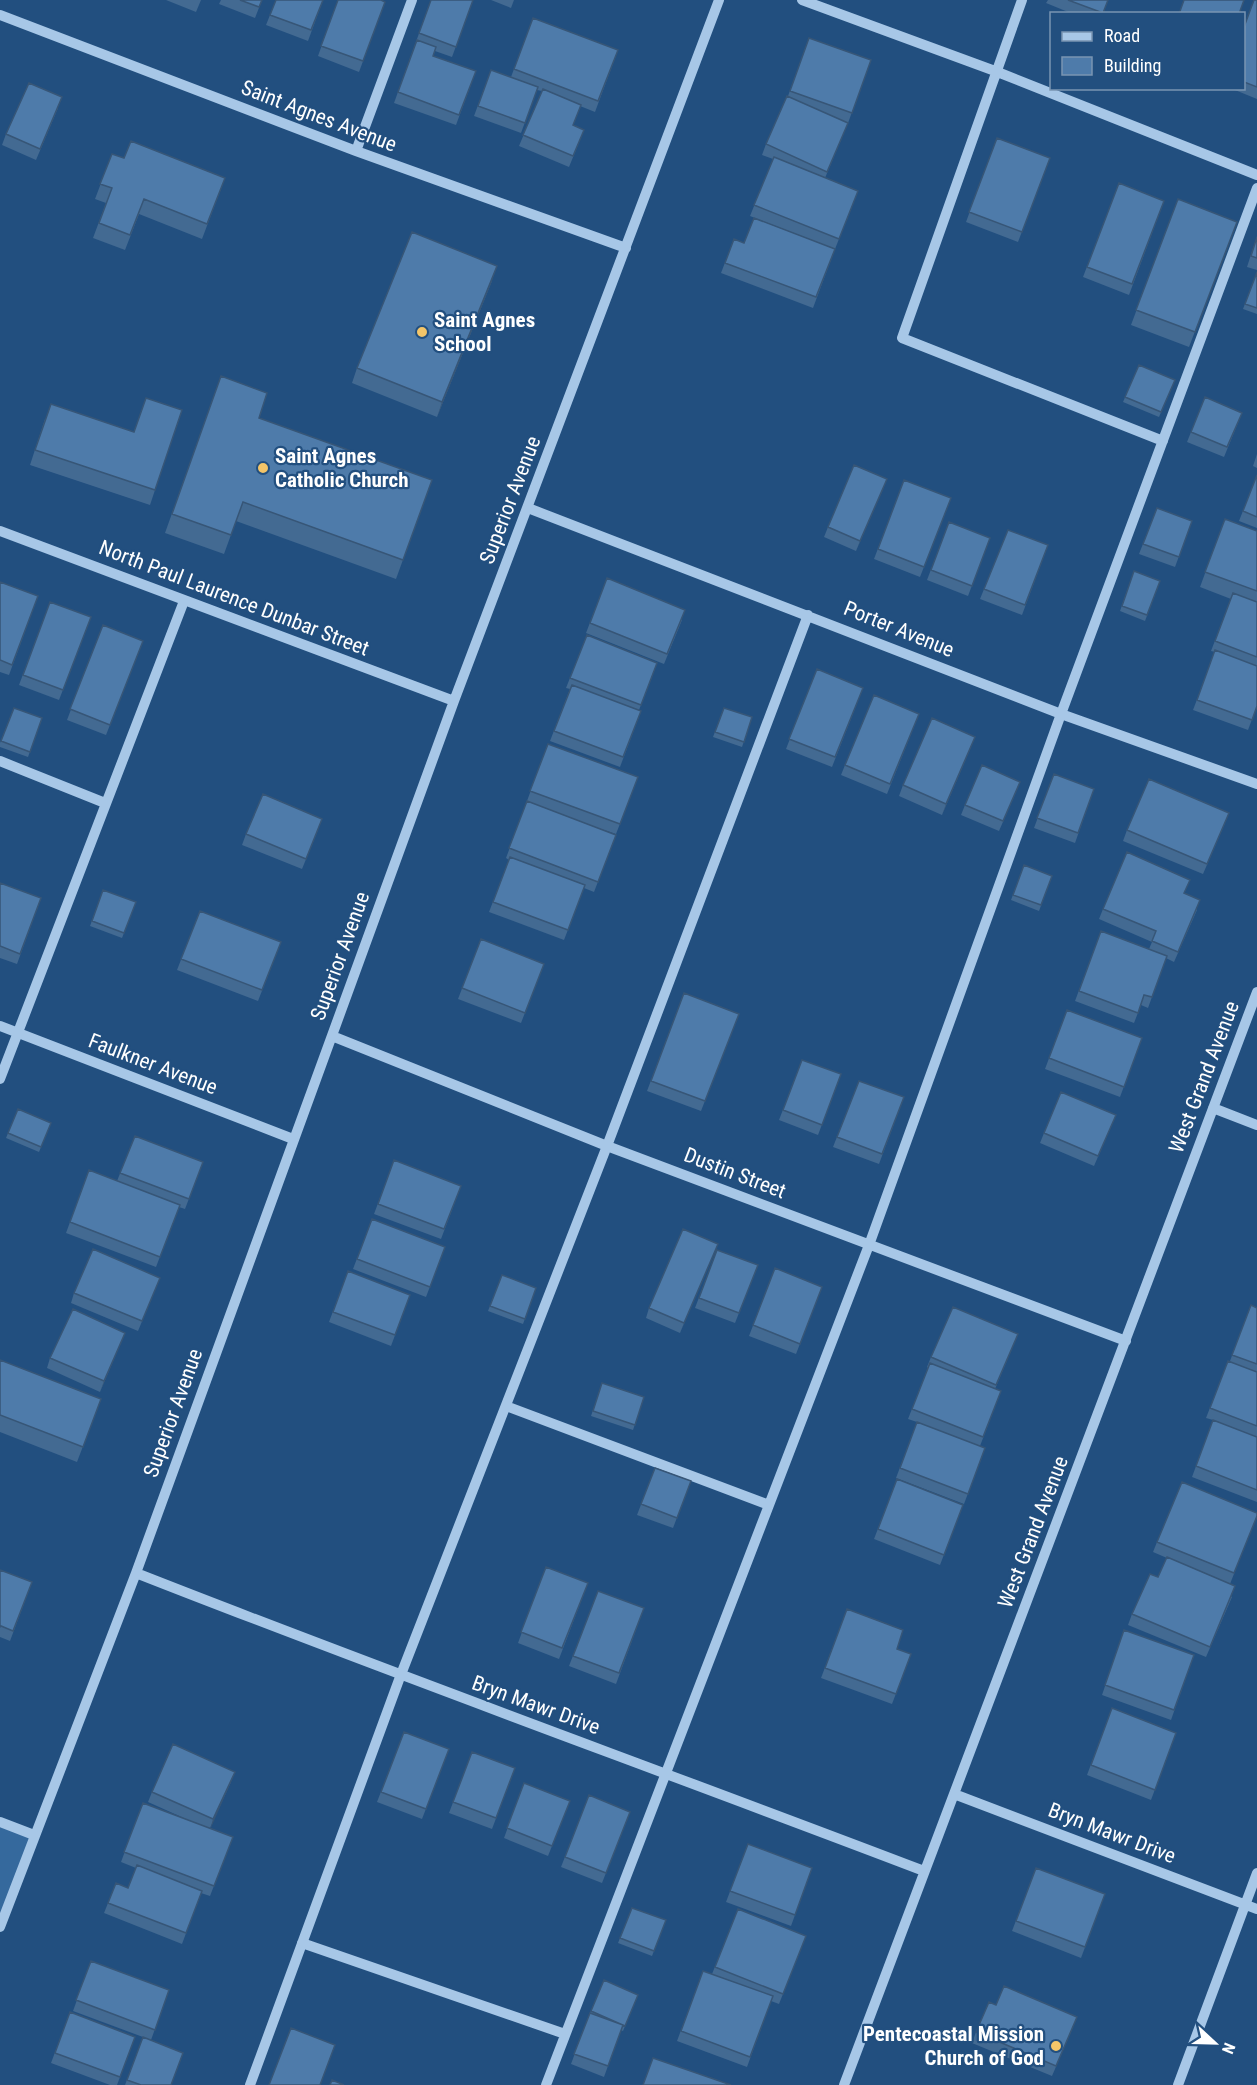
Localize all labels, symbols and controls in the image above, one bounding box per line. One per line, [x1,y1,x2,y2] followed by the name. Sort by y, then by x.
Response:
[1050,12,1245,90] legend
[1104,25,1140,46] text: Road
[1104,55,1161,76] text: Building
[238,75,400,157] street label: Saint Agnes Avenue
[434,308,535,356] place label: Saint Agnes School
[415,325,429,339] marker: Saint Agnes School
[475,433,545,567] street label: Superior Avenue
[275,444,409,492] place label: Saint Agnes Catholic Church
[256,461,270,475] marker: Saint Agnes Catholic Church
[96,535,372,661] street label: North Paul Laurence Dunbar Street
[840,596,958,662] street label: Porter Avenue
[306,888,374,1023] street label: Superior Avenue
[1164,998,1244,1156] street label: West Grand Avenue
[85,1028,221,1100] street label: Faulkner Avenue
[681,1143,789,1203] street label: Dustin Street
[139,1345,207,1480] street label: Superior Avenue
[993,1453,1073,1611] street label: West Grand Avenue
[469,1671,603,1739] street label: Bryn Mawr Drive
[1045,1798,1179,1868] street label: Bryn Mawr Drive
[1185,2013,1245,2073] north arrow
[863,2022,1044,2070] place label: Pentecoastal Mission Church of God
[1049,2039,1063,2053] marker: Pentecoastal Mission Church of God
[1218,2040,1239,2057] text: N

